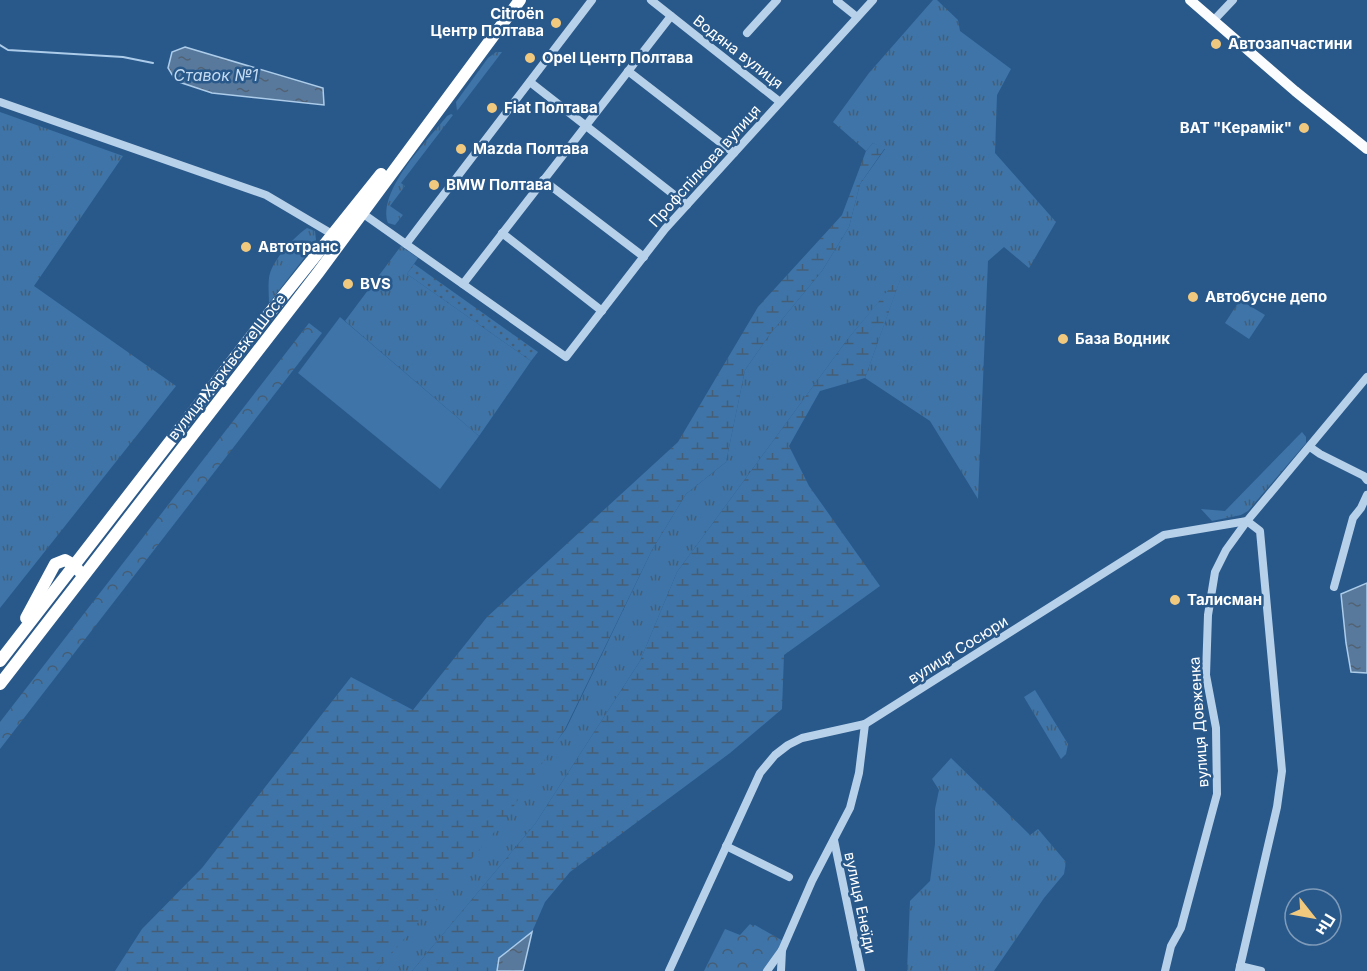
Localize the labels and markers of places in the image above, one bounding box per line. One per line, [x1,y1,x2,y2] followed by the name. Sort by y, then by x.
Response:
[430,4,544,40] place label: Citroën Центр Полтава
[549,16,563,30] marker: Citroën Центр Полтава
[1228,34,1352,53] place label: Автозапчастини
[1209,37,1223,51] marker: Автозапчастини
[542,48,693,67] place label: Opel Центр Полтава
[523,51,537,65] marker: Opel Центр Полтава
[504,98,598,117] place label: Fiat Полтава
[485,101,499,115] marker: Fiat Полтава
[1180,118,1292,137] place label: ВАТ "Керамік"
[1297,121,1311,135] marker: ВАТ "Керамік"
[473,139,589,158] place label: Mazda Полтава
[454,142,468,156] marker: Mazda Полтава
[446,175,552,194] place label: BMW Полтава
[427,178,441,192] marker: BMW Полтава
[258,237,339,256] place label: Автотранс
[239,240,253,254] marker: Автотранс
[360,274,391,293] place label: BVS
[341,277,355,291] marker: BVS
[1205,287,1327,306] place label: Автобусне депо
[1186,290,1200,304] marker: Автобусне депо
[1075,329,1170,348] place label: База Водник
[1056,332,1070,346] marker: База Водник
[1187,590,1262,609] place label: Талисман
[1168,593,1182,607] marker: Талисман

